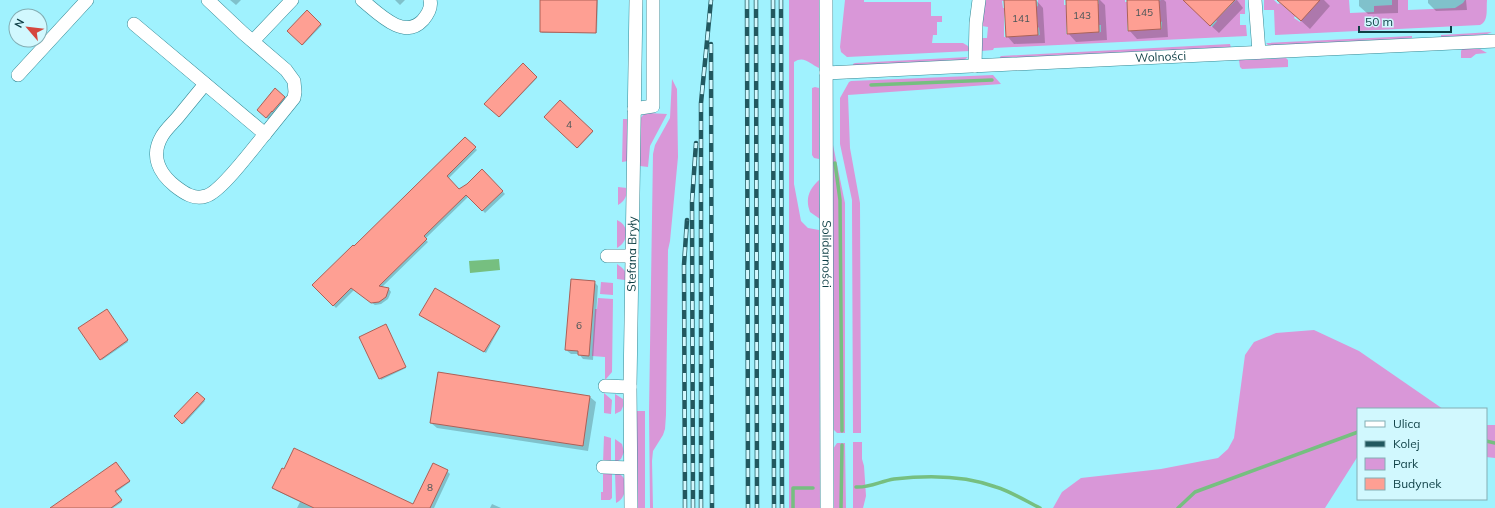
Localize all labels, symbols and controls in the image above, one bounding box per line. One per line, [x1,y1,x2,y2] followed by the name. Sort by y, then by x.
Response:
[1135,6,1153,19] house number: 145
[8,8,48,48] north arrow
[1359,8,1451,34] scale bar
[1073,9,1091,22] house number: 143
[1012,12,1030,25] house number: 141
[1365,14,1393,29] text: 50 m
[11,16,27,30] text: N
[1135,48,1187,65] street label: Wolności
[566,118,572,131] house number: 4
[623,216,640,292] street label: Stefana Bryły
[819,220,835,288] street label: Solidarności
[576,319,582,332] house number: 6
[1357,408,1487,500] legend
[1393,416,1421,431] text: Ulica
[1393,436,1420,451] text: Kolej
[1393,456,1419,471] text: Park
[1393,476,1442,491] text: Budynek
[427,481,433,494] house number: 8

